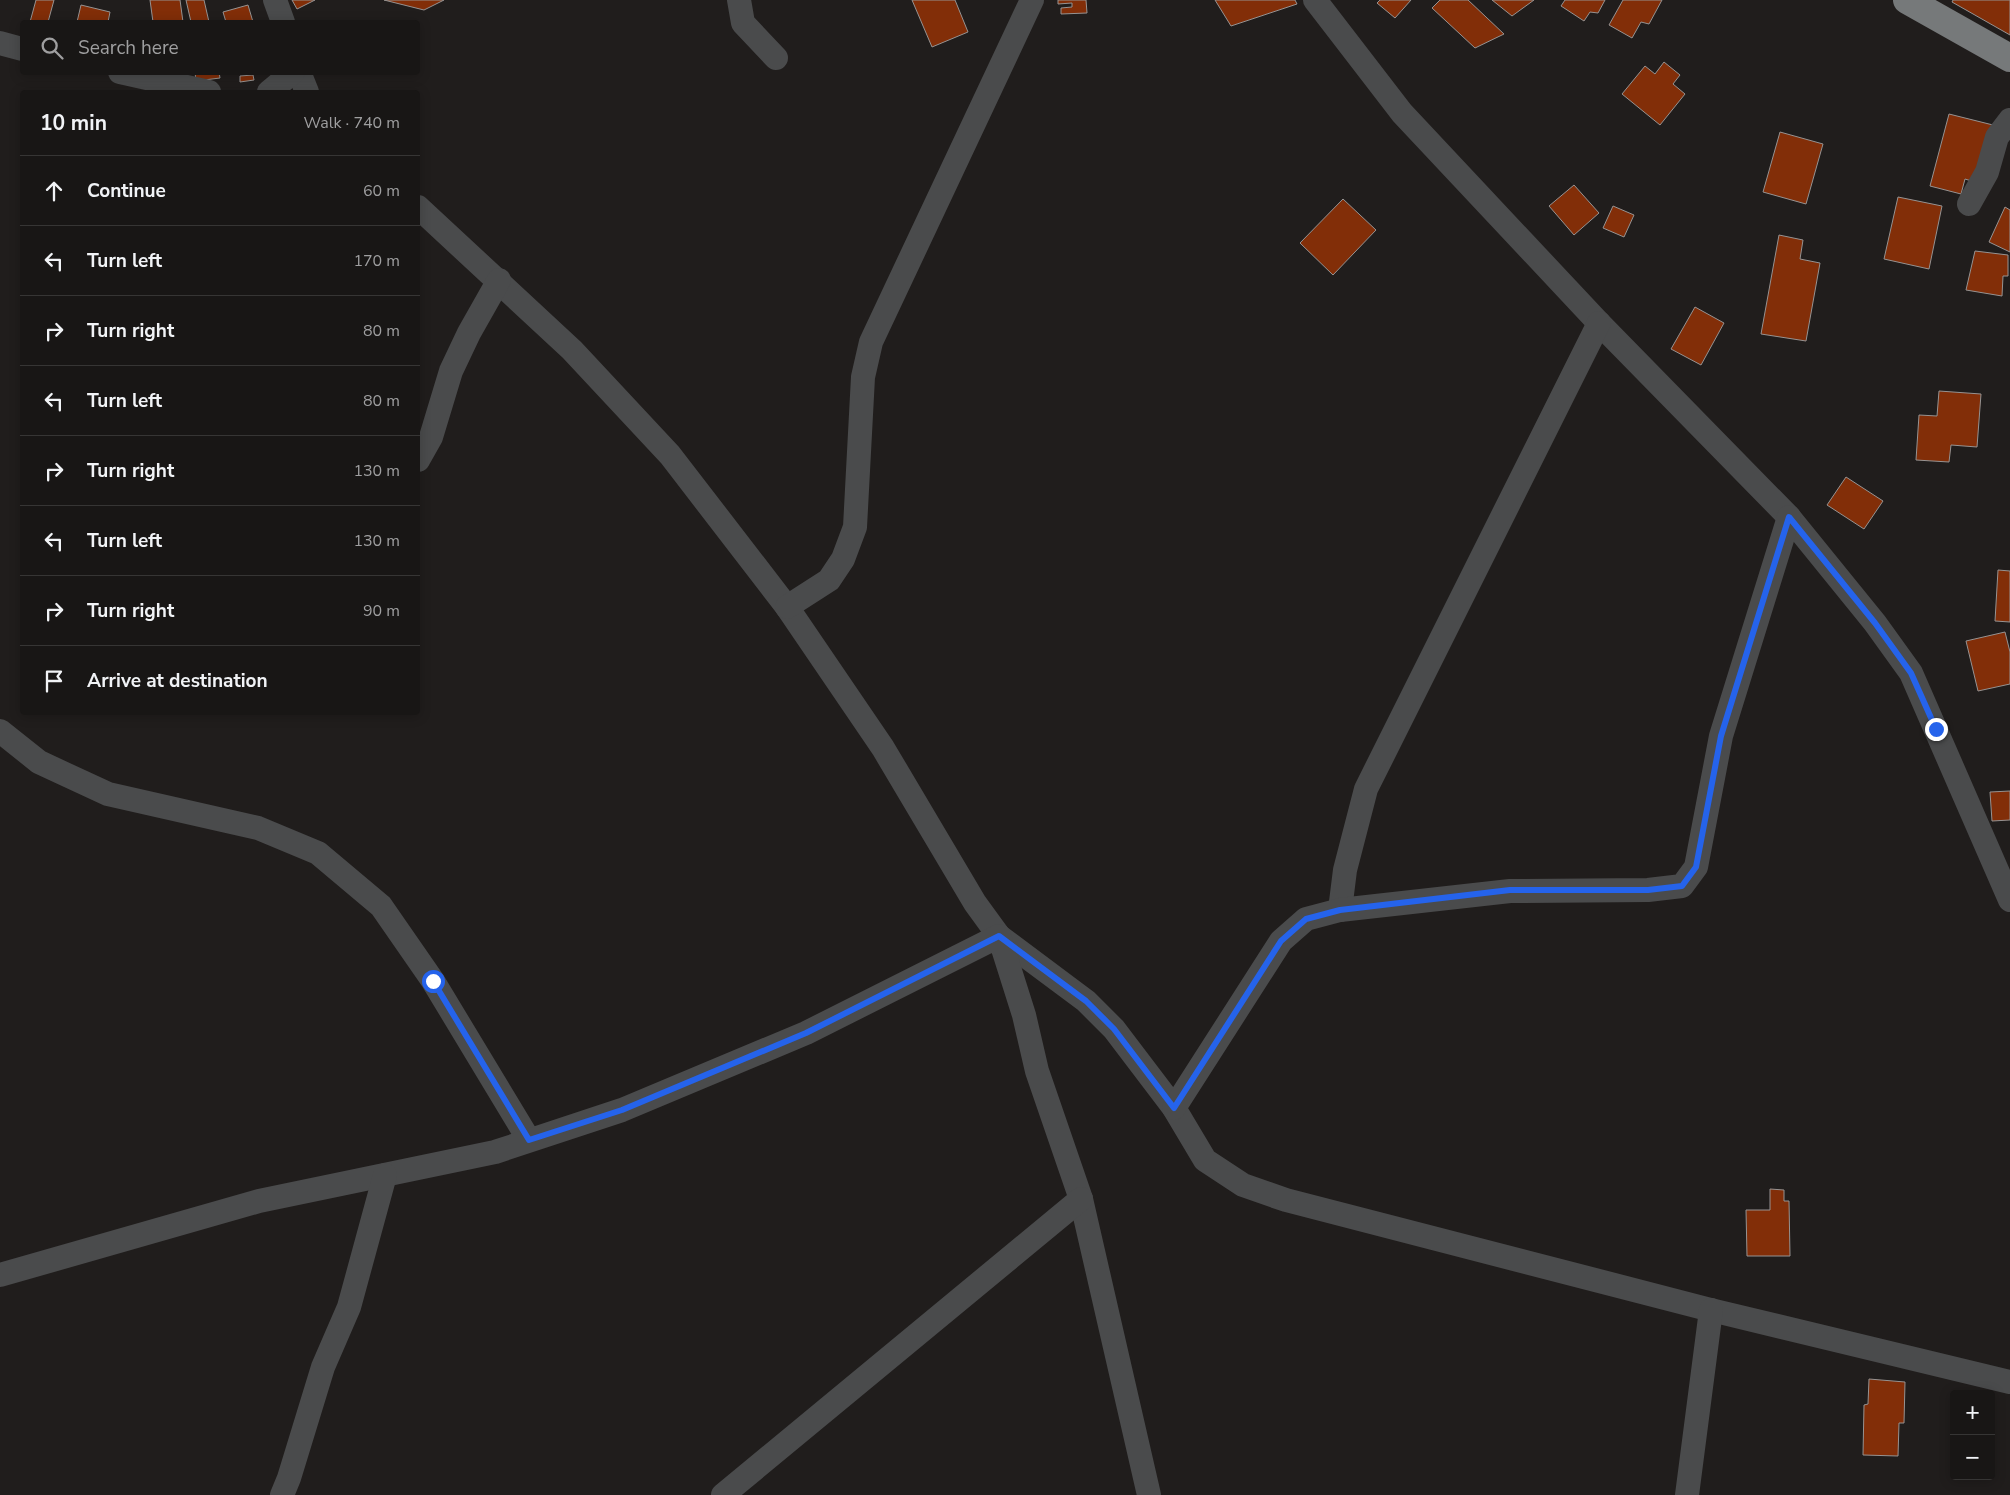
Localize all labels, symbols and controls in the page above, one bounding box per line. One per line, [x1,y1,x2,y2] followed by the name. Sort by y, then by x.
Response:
[20,20,420,75] search box
[38,34,66,62] icon: search
[78,35,179,61] text: Search here
[40,109,107,137] text: 10 min
[304,112,400,134] text: Walk · 740 m
[40,177,68,205] icon: ahead
[87,178,166,204] text: Continue
[363,180,400,202] text: 60 m
[40,247,68,275] icon: left
[87,248,162,274] text: Turn left
[353,250,400,272] text: 170 m
[40,317,68,345] icon: right
[87,318,174,344] text: Turn right
[363,320,400,342] text: 80 m
[40,387,68,415] icon: left
[87,388,162,414] text: Turn left
[363,390,400,412] text: 80 m
[40,457,68,485] icon: right
[87,458,174,484] text: Turn right
[353,460,400,482] text: 130 m
[40,527,68,555] icon: left
[87,528,162,554] text: Turn left
[353,530,400,552] text: 130 m
[40,597,68,625] icon: right
[87,598,174,624] text: Turn right
[363,600,400,622] text: 90 m
[40,667,68,695] icon: arrive
[87,668,268,694] text: Arrive at destination
[1925,718,1948,741] route end
[422,970,445,993] route start
[1950,1390,1995,1480] map controls
[1950,1390,1995,1435] button: +
[1950,1435,1995,1480] button: −

